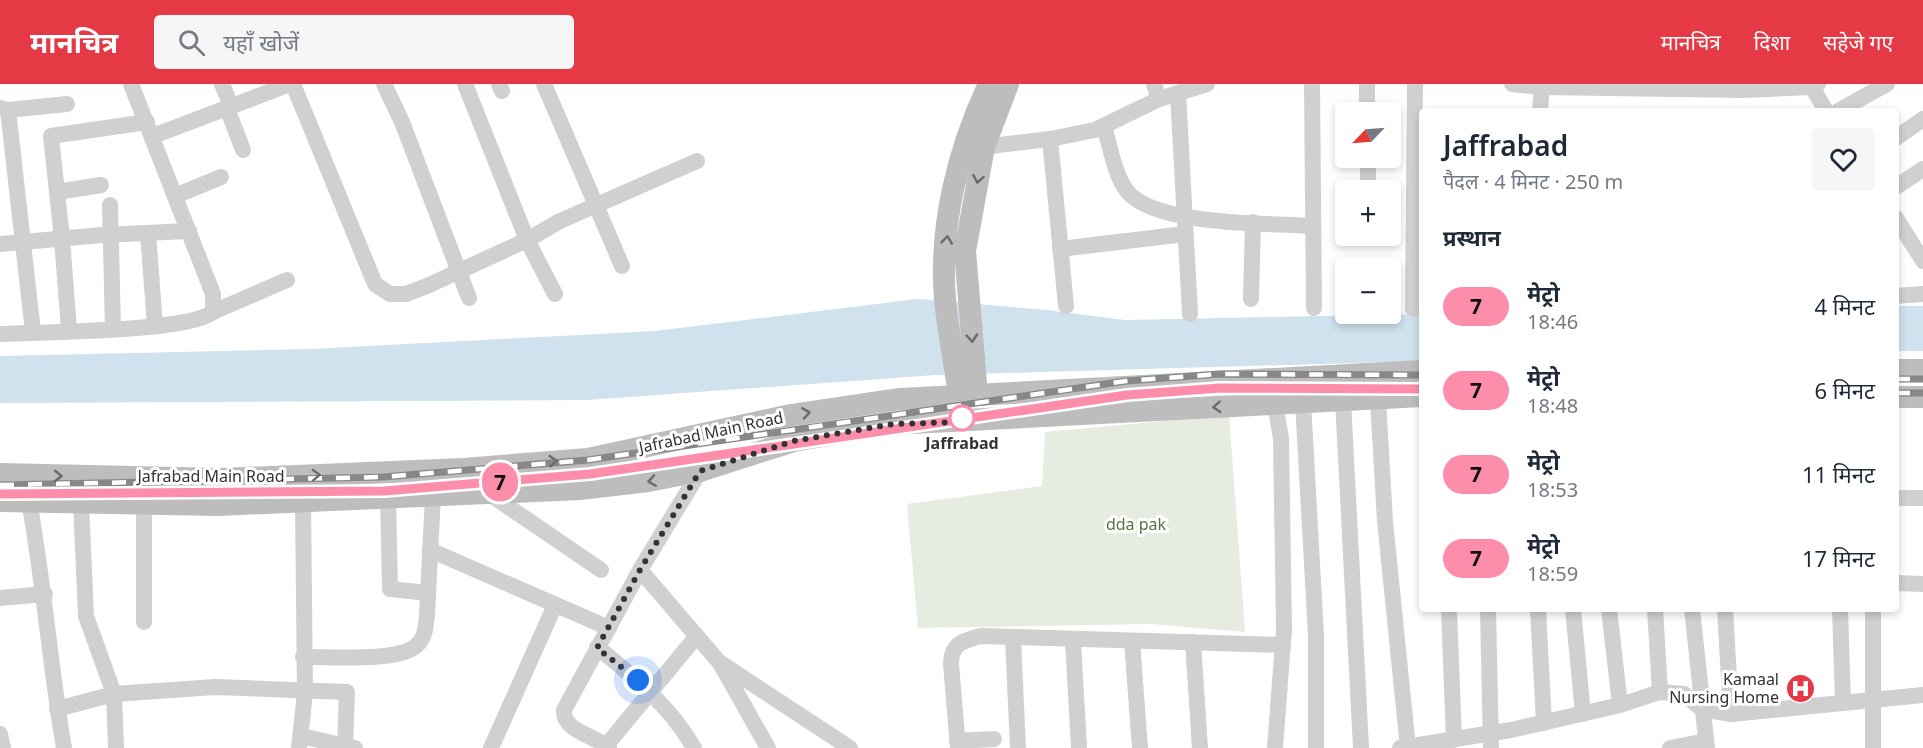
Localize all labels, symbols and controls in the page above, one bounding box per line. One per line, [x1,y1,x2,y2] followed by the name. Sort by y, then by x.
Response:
[154,15,574,69] search box
[30,23,118,61] text: मानचित्र
[175,26,208,59] icon: search
[223,27,299,57] text: यहाँ खोजें
[1661,28,1721,56] text: मानचित्र
[1754,28,1790,56] text: दिशा
[1823,28,1893,56] text: सहेजे गए
[1335,102,1401,168] north arrow
[1335,102,1401,324] map controls
[1443,126,1568,164] text: Jaffrabad
[1812,128,1875,191] button: heart
[1443,168,1623,195] text: पैदल · 4 मिनट · 250 m
[972,174,985,184] one-way arrow
[1335,180,1401,246] button: +
[1443,222,1501,252] text: प्रस्थान
[940,236,952,245] one-way arrow
[1335,258,1401,324] button: −
[1527,278,1560,308] text: मेट्रो
[1815,291,1875,321] text: 4 मिनट
[1470,292,1482,320] text: 7
[1527,308,1578,335] text: 18:46
[965,334,978,343] one-way arrow
[1527,362,1560,392] text: मेट्रो
[1815,375,1875,405] text: 6 मिनट
[1470,376,1482,404] text: 7
[1527,392,1578,419] text: 18:48
[1212,401,1221,414] one-way arrow
[949,405,975,431] marker: Jaffrabad
[635,406,785,458] street label: Jafrabad Main Road
[802,408,811,420] one-way arrow
[923,432,999,454] place label: Jaffrabad
[1527,446,1560,476] text: मेट्रो
[548,455,557,468] one-way arrow
[1802,459,1875,489] text: 11 मिनट
[1470,460,1482,488] text: 7
[480,462,520,502] line badge: 7
[135,465,285,487] street label: Jafrabad Main Road
[312,468,321,481] one-way arrow
[494,468,506,496] text: 7
[54,469,63,482] one-way arrow
[647,474,656,486] one-way arrow
[1527,476,1578,503] text: 18:53
[1106,513,1167,535] park label: dda pak
[1527,530,1560,560] text: मेट्रो
[1802,543,1875,573] text: 17 मिनट
[1470,544,1482,572] text: 7
[1527,560,1578,587] text: 18:59
[623,665,653,695] your location
[1669,668,1779,708] place label: Kamaal Nursing Home
[1784,672,1816,704] hospital icon: Kamaal Nursing Home

